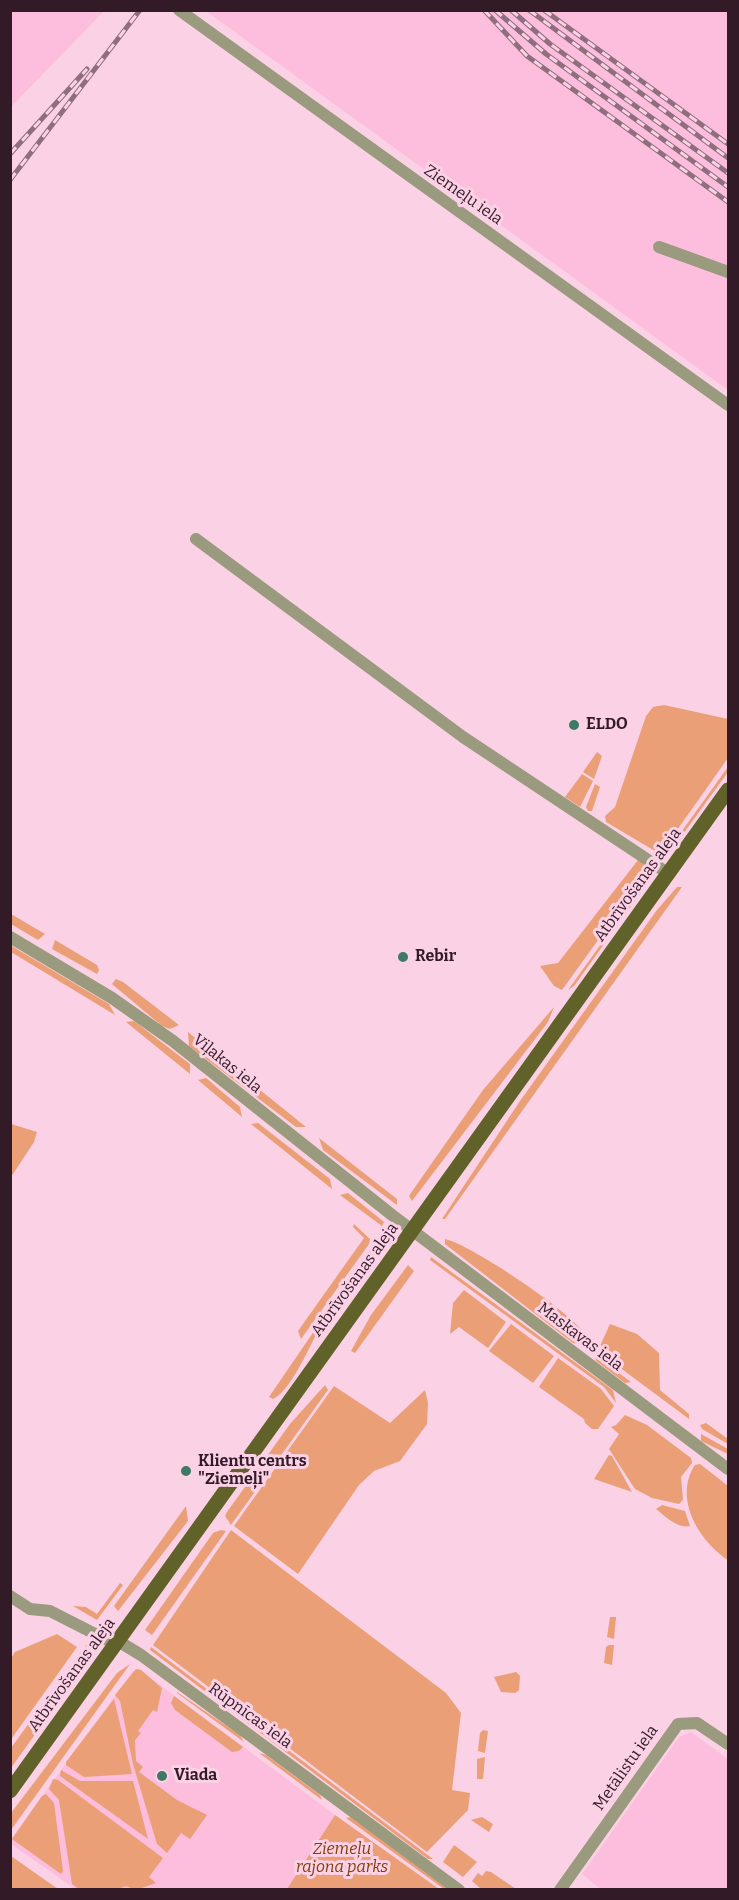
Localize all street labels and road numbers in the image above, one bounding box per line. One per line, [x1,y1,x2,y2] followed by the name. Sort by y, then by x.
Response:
[420,161,506,229] street label: Ziemeļu iela
[590,824,686,946] street label: Atbrīvošanas aleja
[189,1030,265,1098] street label: Viļakas iela
[307,1219,403,1341] street label: Atbrīvošanas aleja
[534,1299,626,1375] street label: Maskavas iela
[24,1614,120,1736] street label: Atbrīvošanas aleja
[204,1679,296,1753] street label: Rūpnīcas iela
[590,1722,662,1814] street label: Metālistu iela

